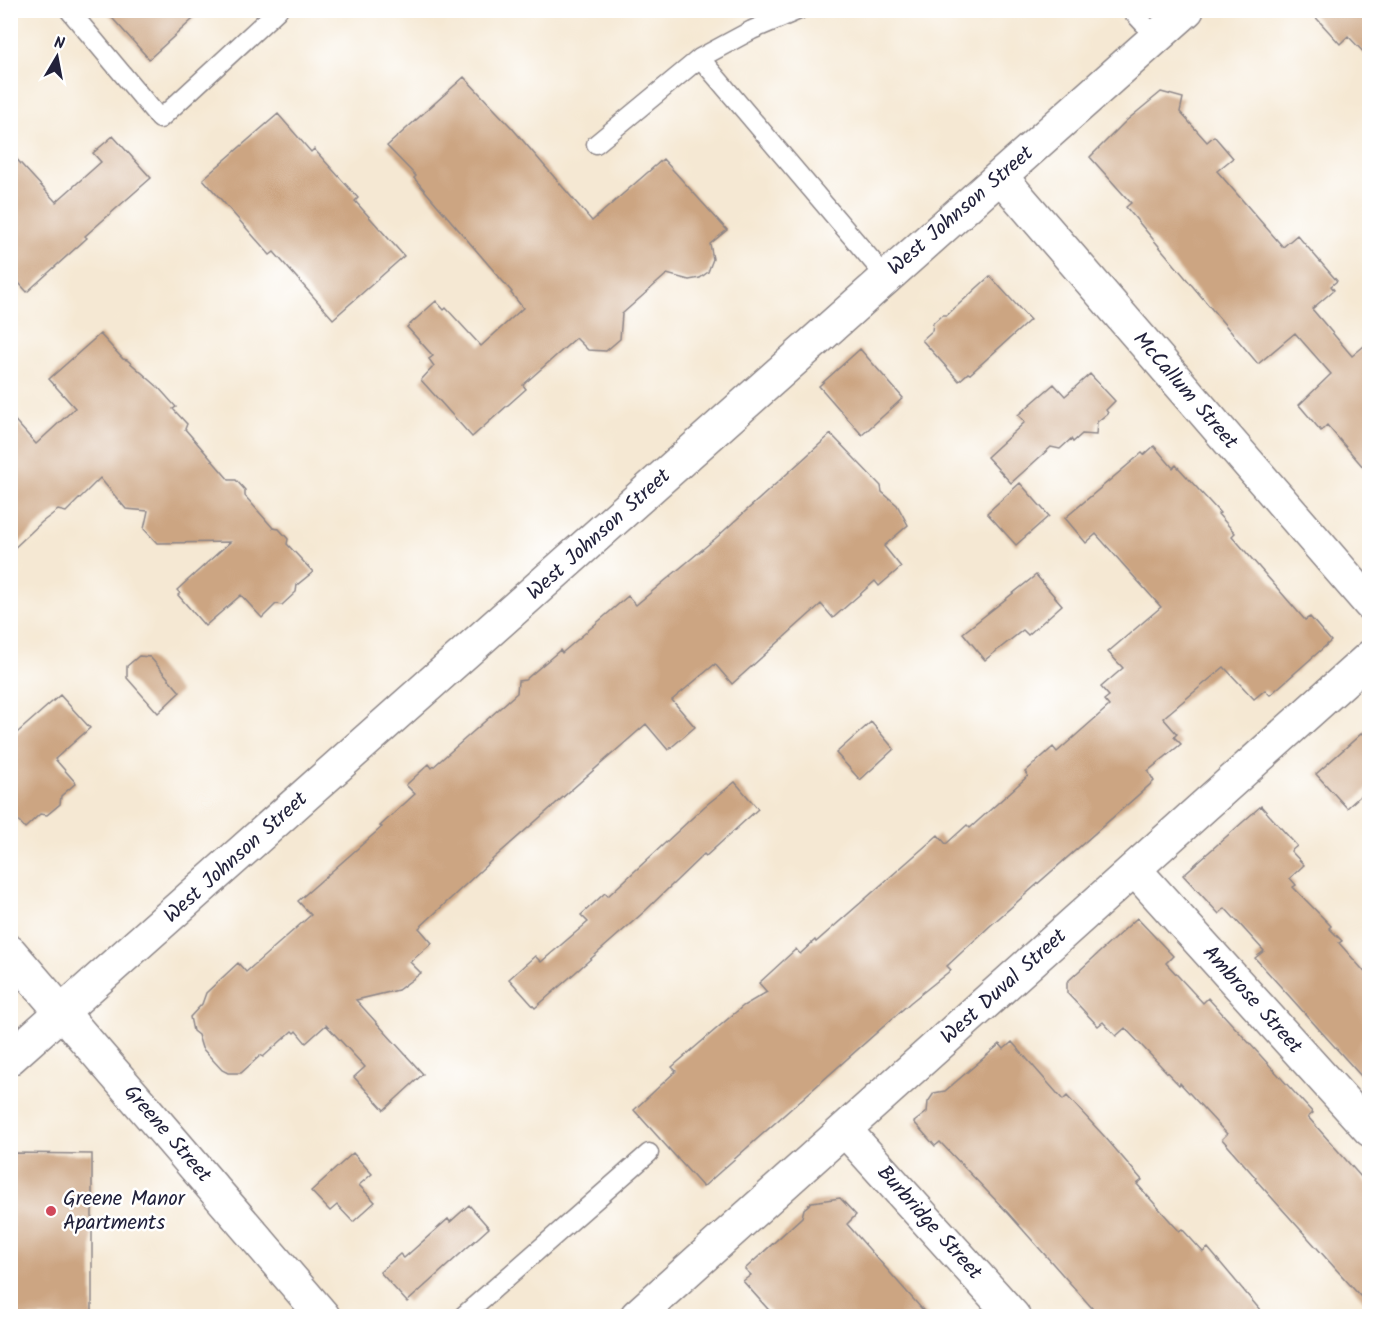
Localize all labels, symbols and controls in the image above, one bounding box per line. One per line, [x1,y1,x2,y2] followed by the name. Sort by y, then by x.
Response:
[27,27,87,87] north arrow
[52,31,66,57] text: N
[881,137,1042,284] street label: West Johnson Street
[1124,325,1246,458] street label: McCallum Street
[519,460,679,609] street label: West Johnson Street
[156,783,316,932] street label: West Johnson Street
[933,920,1075,1053] street label: West Duval Street
[1194,938,1311,1063] street label: Ambrose Street
[115,1078,220,1191] street label: Greene Street
[868,1158,990,1289] street label: Burbridge Street
[63,1183,186,1240] place label: Greene Manor Apartments
[44,1204,58,1218] marker: Greene Manor Apartments

